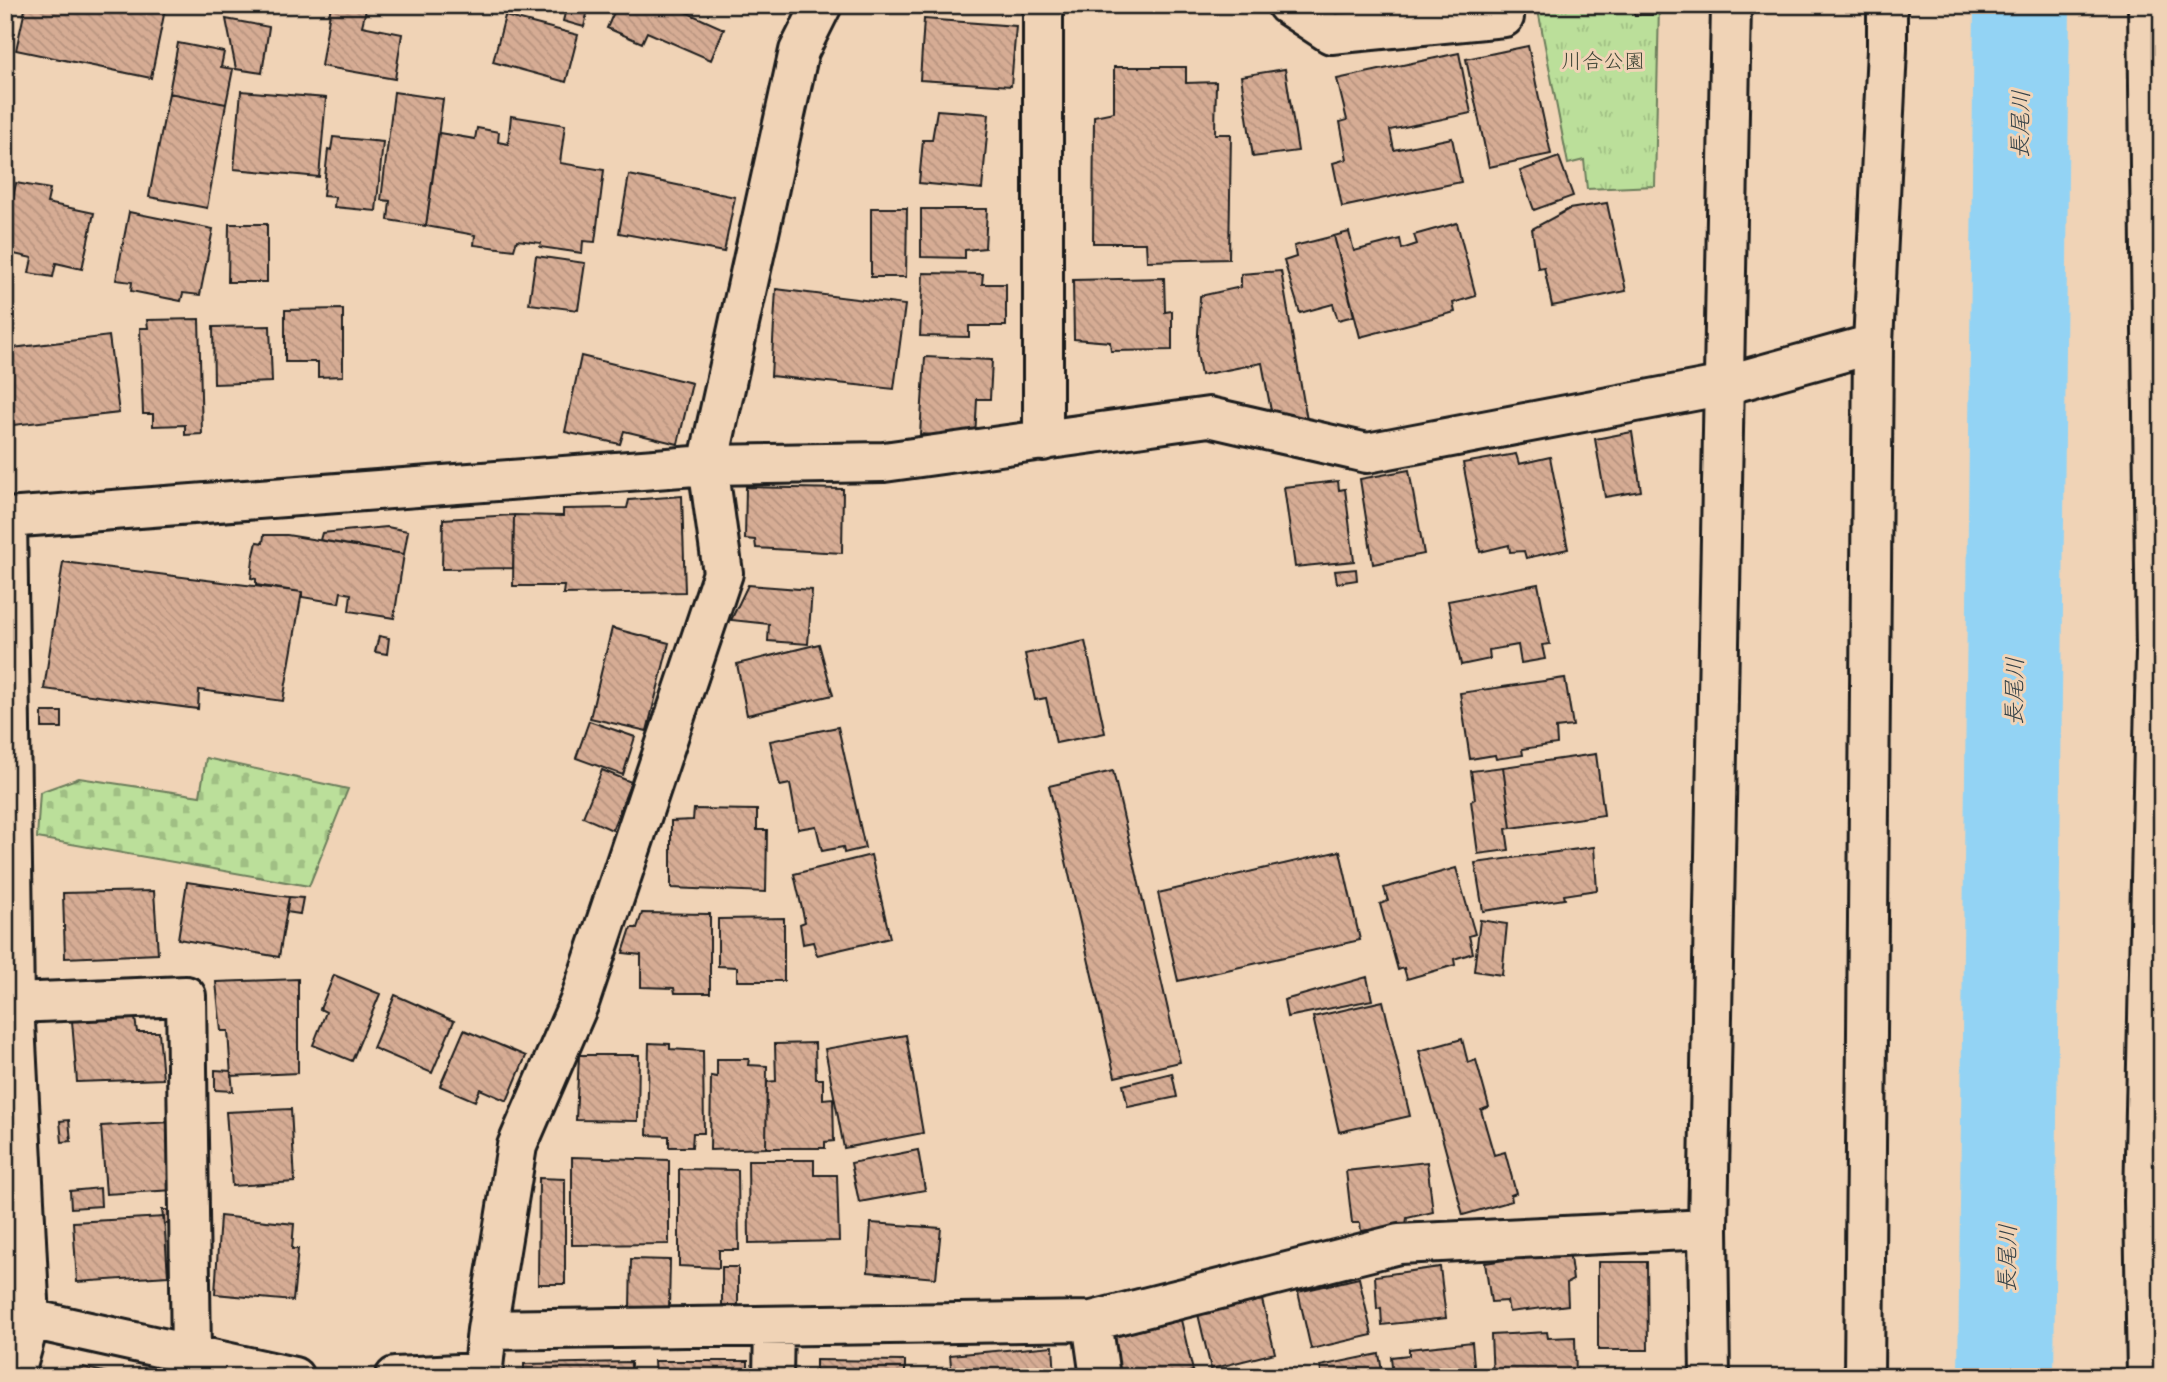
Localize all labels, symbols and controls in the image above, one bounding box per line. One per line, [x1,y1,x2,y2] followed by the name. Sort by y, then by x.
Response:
[1561,46,1645,75] park label: 川合公園
[2003,89,2036,159] water label: 長尾川
[1997,656,2030,726] water label: 長尾川
[1990,1223,2023,1293] water label: 長尾川

